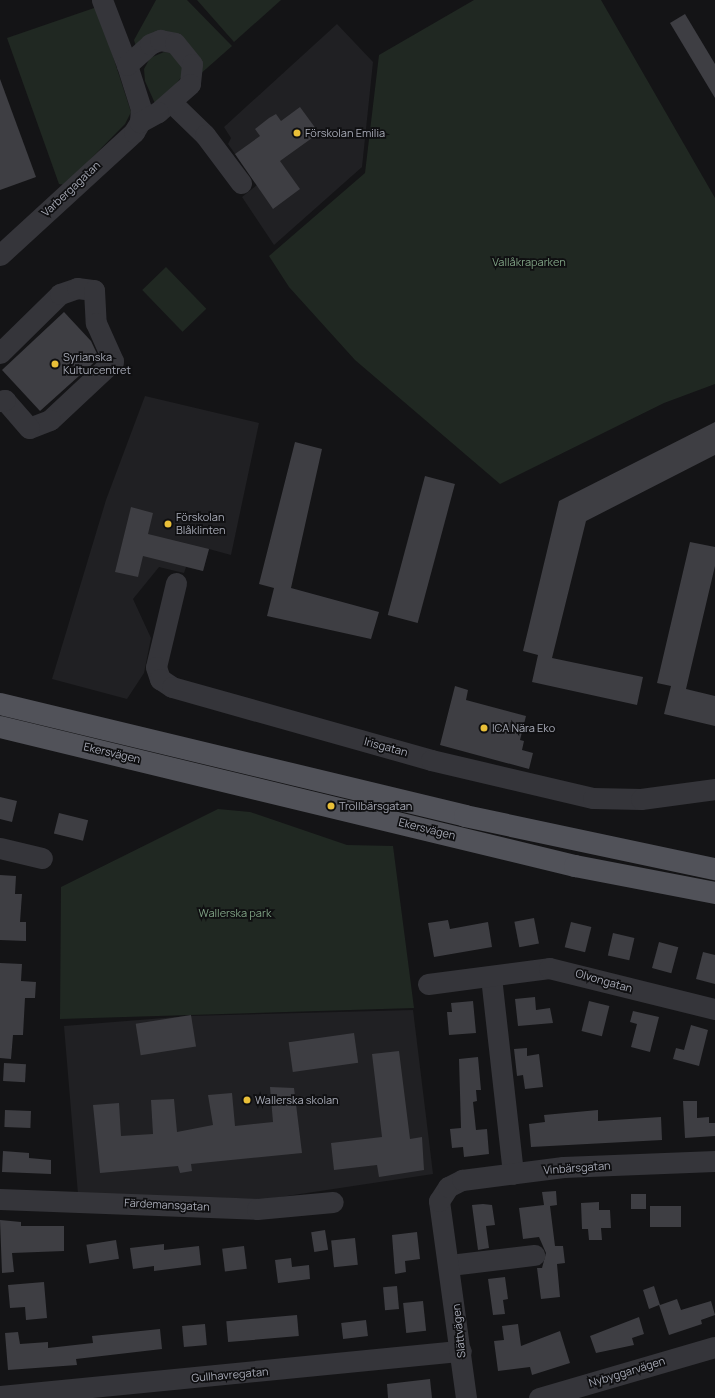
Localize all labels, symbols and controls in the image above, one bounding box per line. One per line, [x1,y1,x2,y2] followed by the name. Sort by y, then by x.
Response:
[305,126,385,140] place label: Förskolan Emilia
[292,128,302,138] marker: Förskolan Emilia
[39,159,103,219] street label: Varbergagatan
[492,255,566,269] park label: Vallåkraparken
[63,351,131,377] place label: Syrianska Kulturcentret
[50,359,60,369] marker: Syrianska Kulturcentret
[176,511,226,537] place label: Förskolan Blåklinten
[163,519,173,529] marker: Förskolan Blåklinten
[492,721,555,735] place label: ICA Nära Eko
[479,723,489,733] marker: ICA Nära Eko
[363,735,409,759] street label: Irisgatan
[82,740,142,766] street label: Ekersvägen
[339,799,412,813] place label: Trollbärsgatan
[326,801,336,811] marker: Trollbärsgatan
[397,816,457,842] street label: Ekersvägen
[199,906,271,920] park label: Wallerska park
[574,967,634,995] street label: Olvongatan
[255,1093,339,1107] place label: Wallerska skolan
[242,1095,252,1105] marker: Wallerska skolan
[543,1159,611,1177] street label: Vinbärsgatan
[124,1196,210,1214] street label: Färdemansgatan
[450,1303,468,1359] street label: Slättvägen
[587,1354,667,1390] street label: Nybyggarvägen
[191,1365,269,1385] street label: Gullhavregatan

